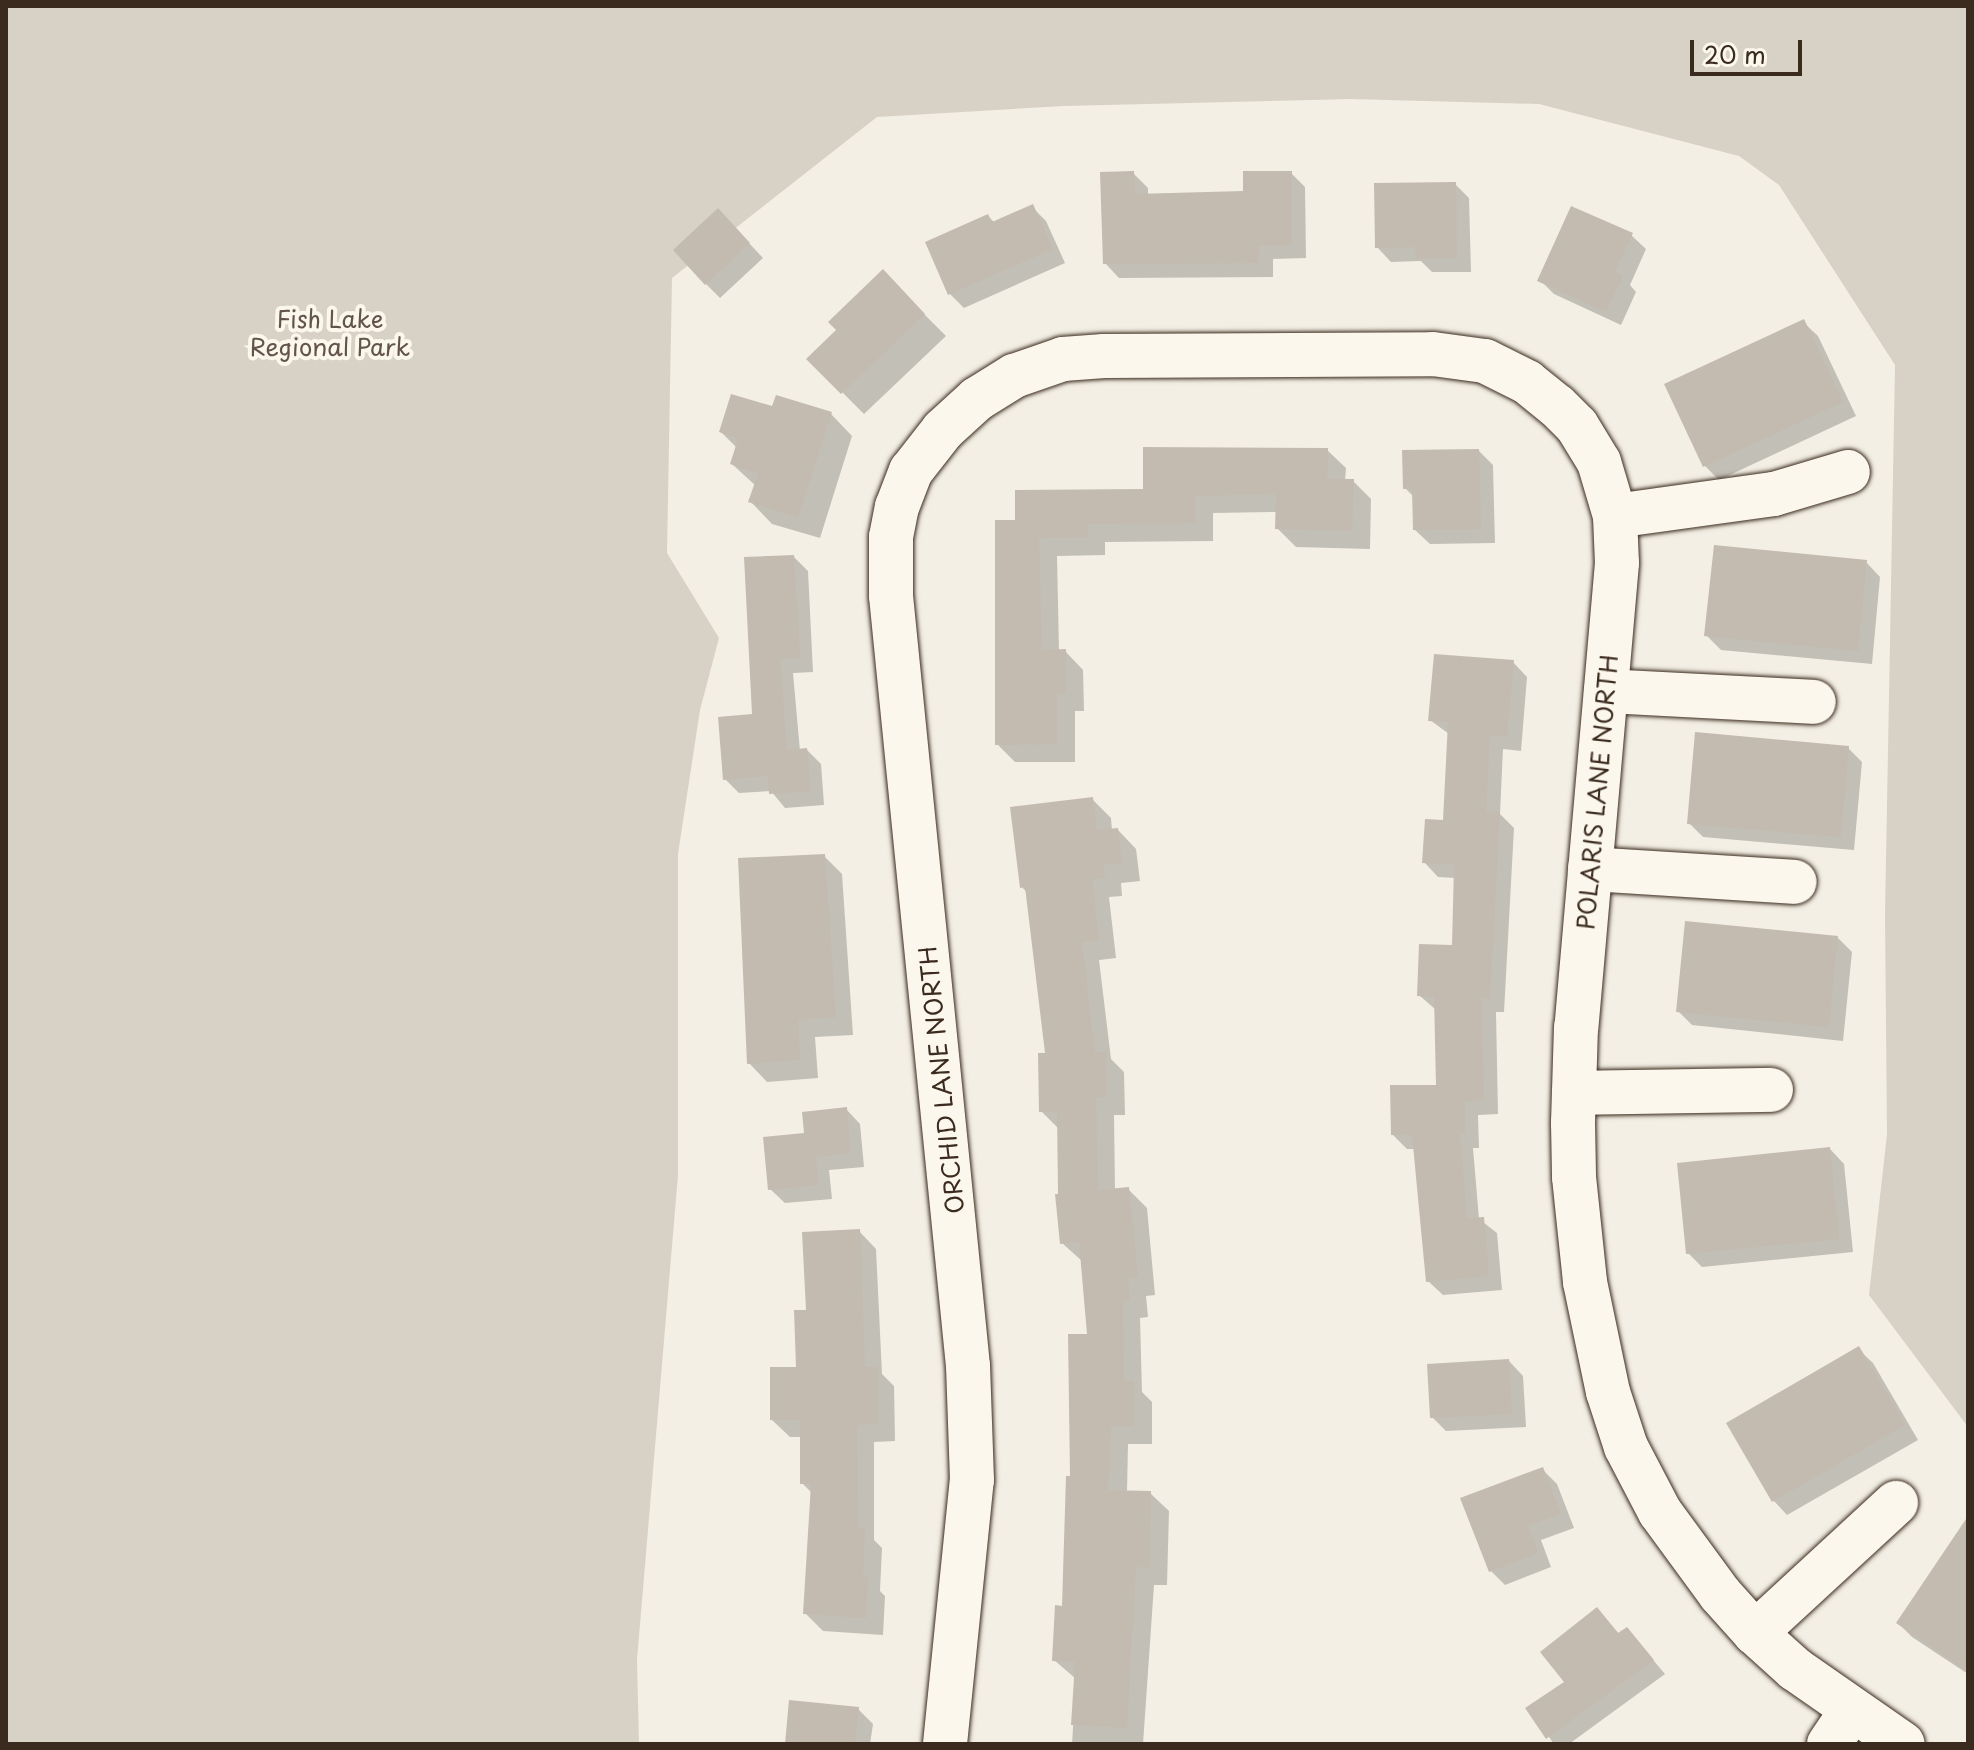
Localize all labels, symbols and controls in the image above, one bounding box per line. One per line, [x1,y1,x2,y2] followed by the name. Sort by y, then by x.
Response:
[1694,24,1806,74] scale bar
[1704,36,1766,72] text: 20 m
[250,305,410,361] park label: Fish Lake Regional Park
[1571,654,1623,930] street label: POLARIS LANE NORTH
[913,945,969,1215] street label: ORCHID LANE NORTH

